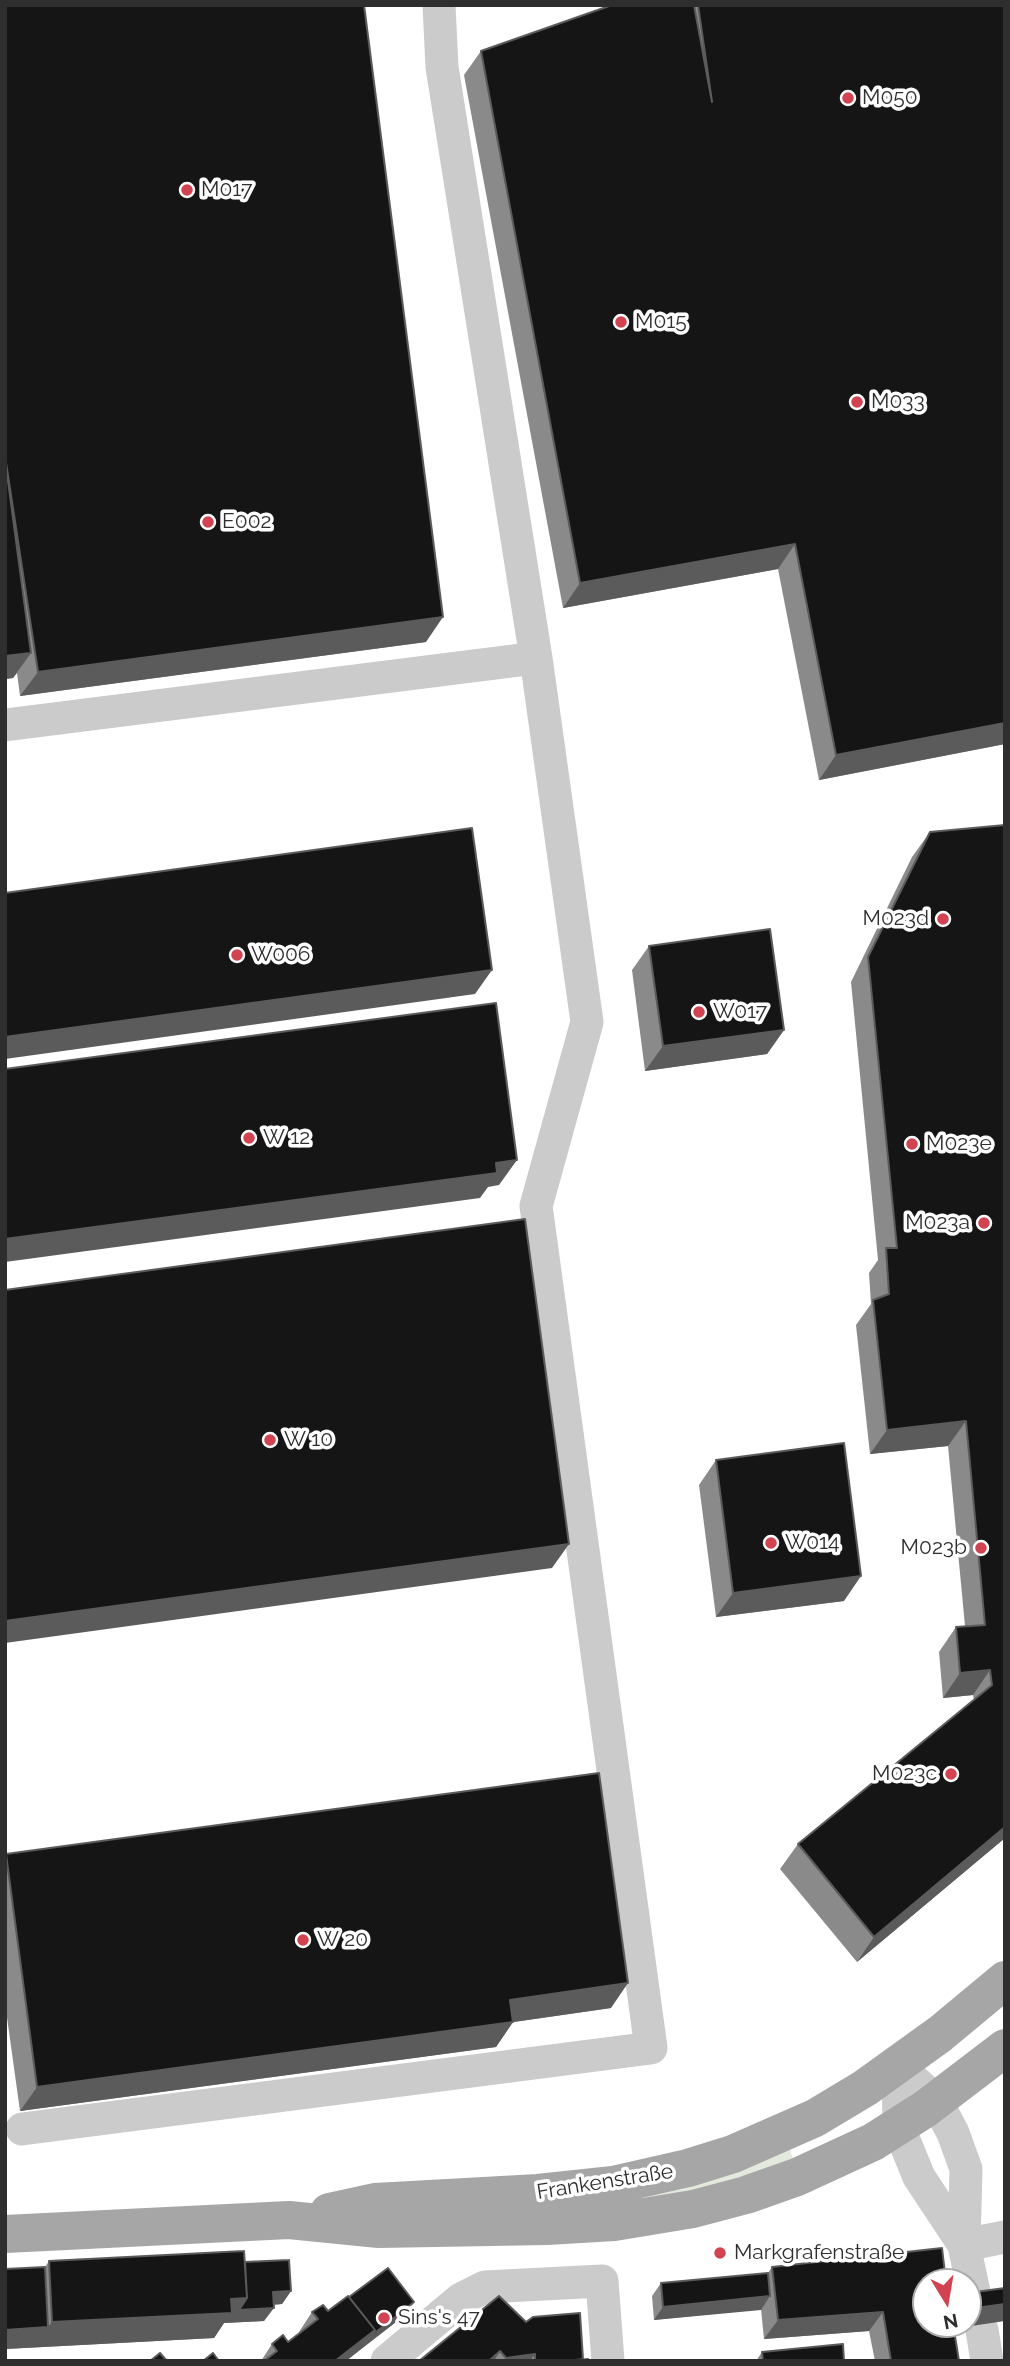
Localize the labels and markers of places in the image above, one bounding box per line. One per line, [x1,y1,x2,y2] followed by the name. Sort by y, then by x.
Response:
[862,85,918,111] place label: M050
[840,90,856,106] marker: M050
[201,177,252,203] place label: M017
[179,182,195,198] marker: M017
[635,309,687,335] place label: M015
[613,314,629,330] marker: M015
[871,389,925,415] place label: M033
[849,394,865,410] marker: M033
[222,509,271,535] place label: E002
[200,514,216,530] marker: E002
[863,906,929,932] place label: M023d
[935,911,951,927] marker: M023d
[251,942,311,968] place label: W006
[229,947,245,963] marker: W006
[713,999,767,1025] place label: W017
[691,1004,707,1020] marker: W017
[263,1125,310,1151] place label: W 12
[241,1130,257,1146] marker: W 12
[926,1131,992,1157] place label: M023e
[904,1136,920,1152] marker: M023e
[905,1210,970,1236] place label: M023a
[976,1215,992,1231] marker: M023a
[284,1427,333,1453] place label: W 10
[262,1432,278,1448] marker: W 10
[785,1530,839,1556] place label: W014
[763,1535,779,1551] marker: W014
[901,1535,967,1561] place label: M023b
[973,1540,989,1556] marker: M023b
[872,1761,937,1787] place label: M023c
[943,1766,959,1782] marker: M023c
[317,1927,368,1953] place label: W 20
[295,1932,311,1948] marker: W 20
[734,2240,904,2266] place label: Markgrafenstraße
[712,2245,728,2261] marker: Markgrafenstraße
[398,2305,480,2331] place label: Sins's 47
[376,2310,392,2326] marker: Sins's 47

